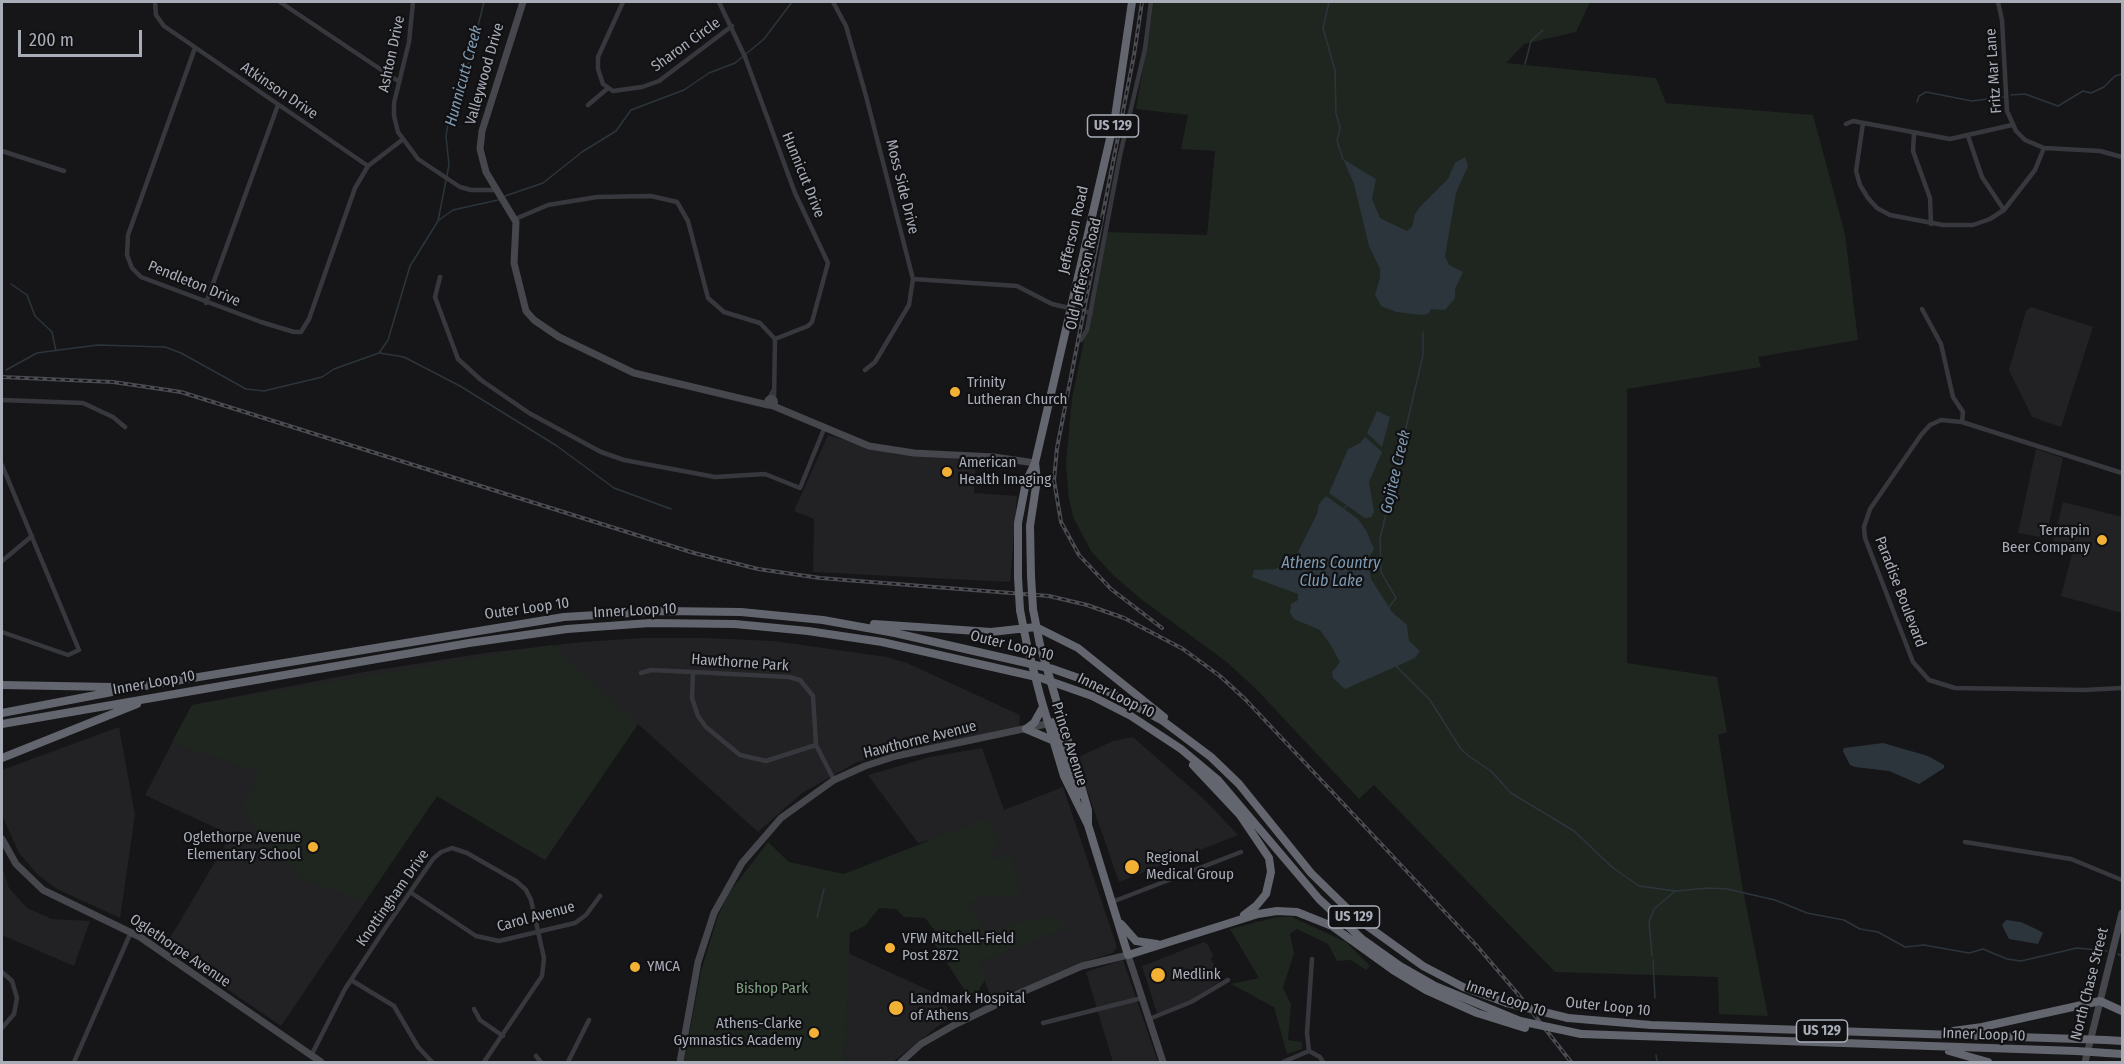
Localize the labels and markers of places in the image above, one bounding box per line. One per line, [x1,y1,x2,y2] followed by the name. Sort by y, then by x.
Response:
[967,374,1067,409] place label: Trinity Lutheran Church
[948,385,962,399] marker: Trinity Lutheran Church
[959,454,1051,489] place label: American Health Imaging
[940,465,954,479] marker: American Health Imaging
[2002,522,2090,557] place label: Terrapin Beer Company
[2095,533,2109,547] marker: Terrapin Beer Company
[183,829,301,864] place label: Oglethorpe Avenue Elementary School
[306,840,320,854] marker: Oglethorpe Avenue Elementary School
[1146,849,1234,884] place label: Regional Medical Group
[1123,858,1141,876] marker: Regional Medical Group
[902,930,1014,965] place label: VFW Mitchell-Field Post 2872
[883,941,897,955] marker: VFW Mitchell-Field Post 2872
[647,958,680,976] place label: YMCA
[628,960,642,974] marker: YMCA
[1149,966,1167,984] marker: Medlink
[1172,966,1221,984] place label: Medlink
[910,990,1026,1025] place label: Landmark Hospital of Athens
[887,999,905,1017] marker: Landmark Hospital of Athens
[674,1015,802,1050] place label: Athens-Clarke Gymnastics Academy
[807,1026,821,1040] marker: Athens-Clarke Gymnastics Academy

